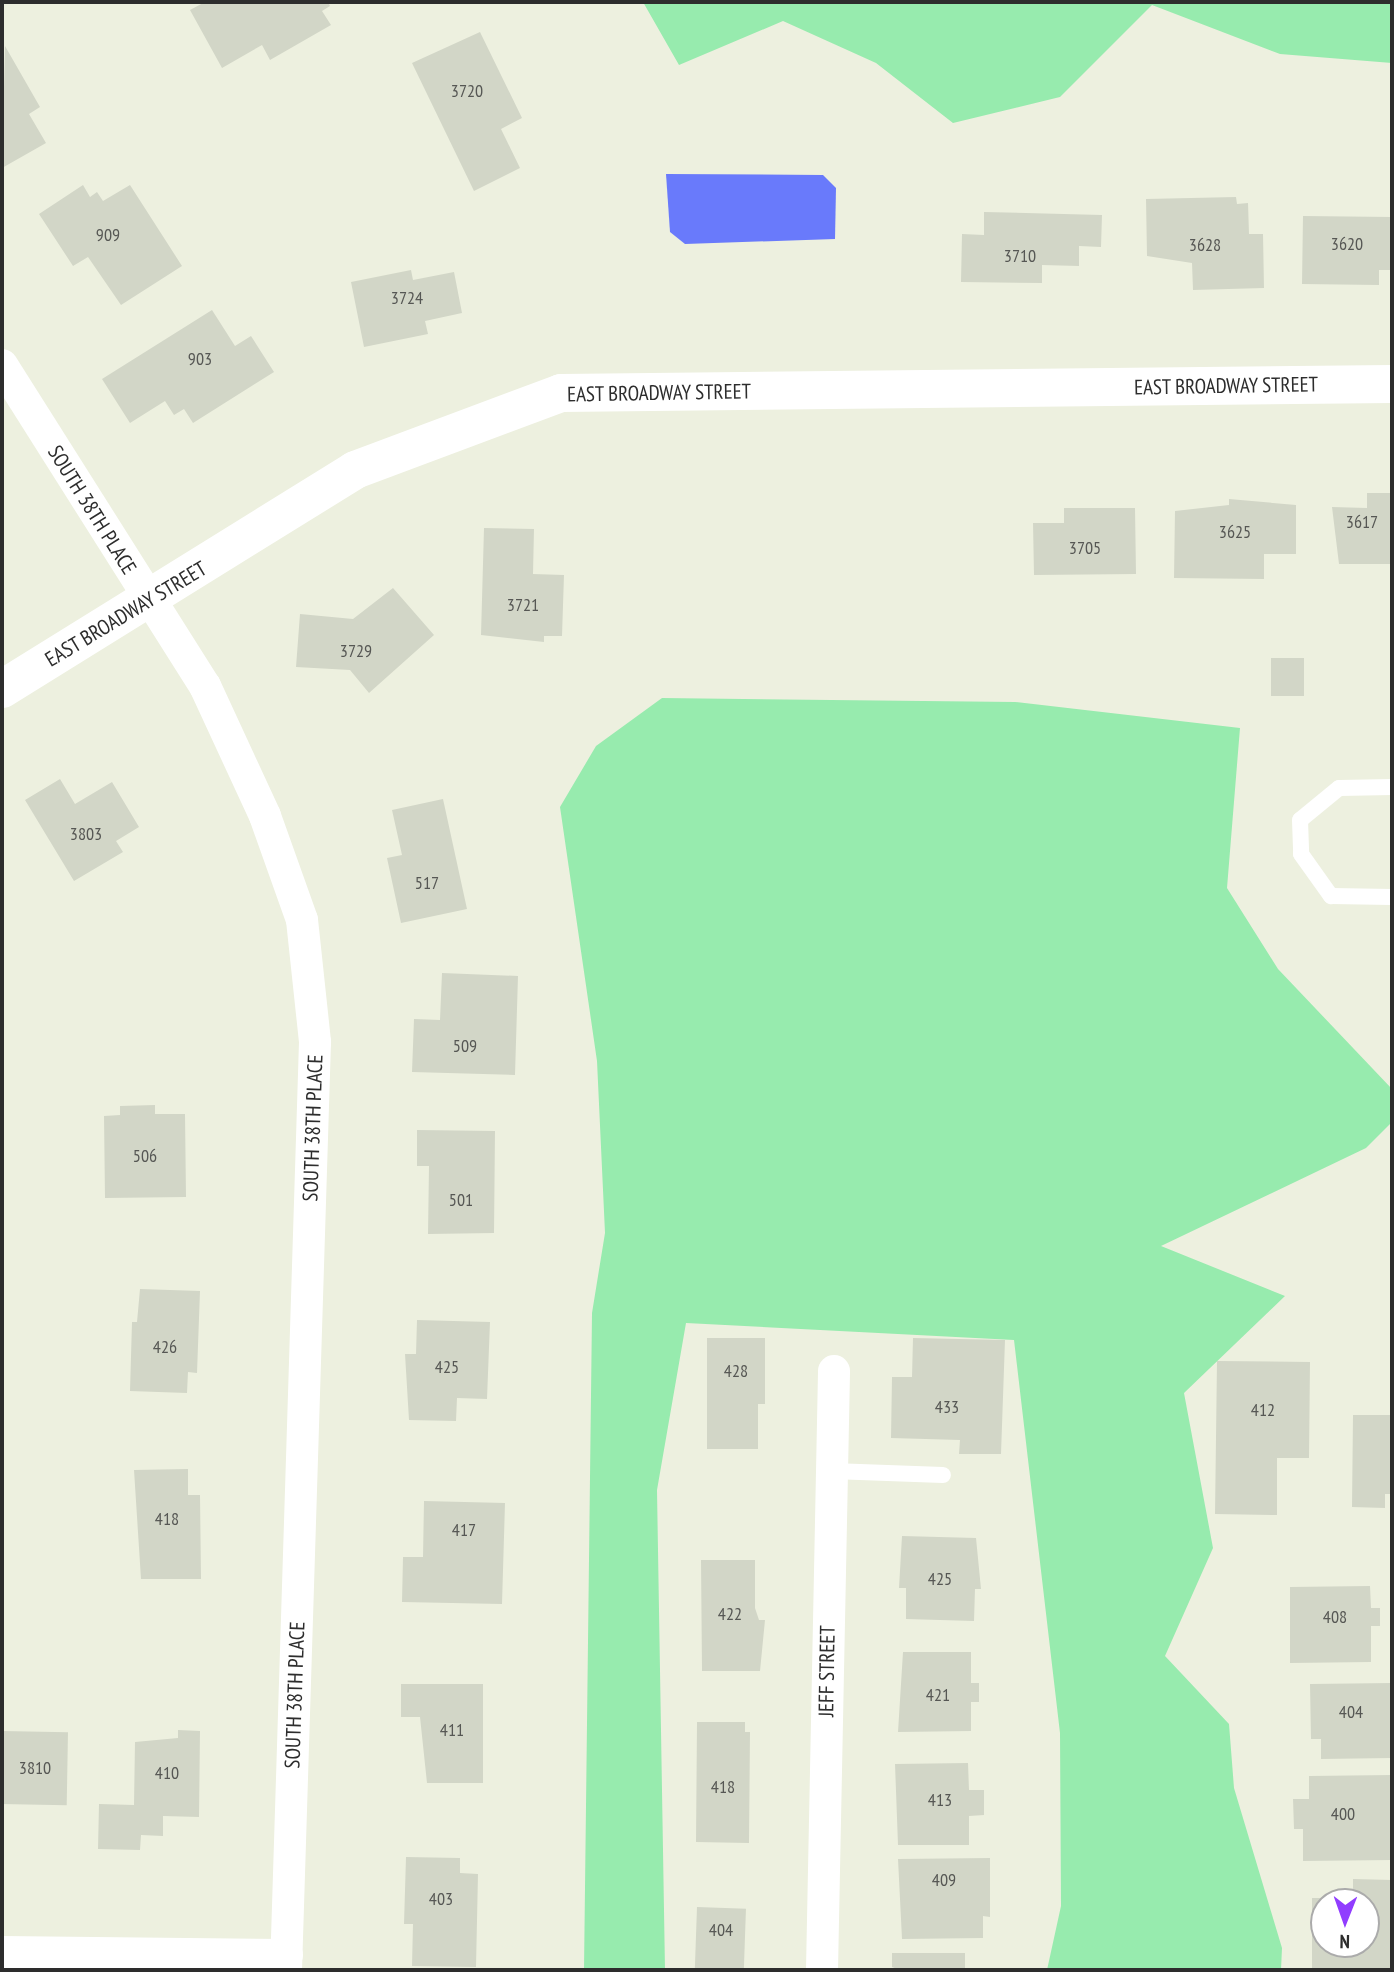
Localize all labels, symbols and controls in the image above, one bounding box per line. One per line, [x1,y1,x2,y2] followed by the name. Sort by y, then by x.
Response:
[451,80,483,102] house number: 3720
[96,224,120,246] house number: 909
[1331,233,1363,255] house number: 3620
[1189,234,1221,256] house number: 3628
[1004,245,1036,267] house number: 3710
[391,287,423,309] house number: 3724
[188,348,212,370] house number: 903
[1133,372,1319,400] street label: EAST BROADWAY STREET
[566,379,752,407] street label: EAST BROADWAY STREET
[42,441,142,579] street label: SOUTH 38TH PLACE
[1346,511,1378,533] house number: 3617
[1219,521,1251,543] house number: 3625
[1069,537,1101,559] house number: 3705
[40,556,212,672] street label: EAST BROADWAY STREET
[507,594,539,616] house number: 3721
[340,640,372,662] house number: 3729
[70,823,102,845] house number: 3803
[415,872,439,894] house number: 517
[453,1035,477,1057] house number: 509
[298,1054,328,1202] street label: SOUTH 38TH PLACE
[133,1145,157,1167] house number: 506
[449,1189,473,1211] house number: 501
[153,1336,177,1358] house number: 426
[435,1356,459,1378] house number: 425
[724,1360,748,1382] house number: 428
[935,1396,959,1418] house number: 433
[1251,1399,1275,1421] house number: 412
[155,1508,179,1530] house number: 418
[452,1519,476,1541] house number: 417
[928,1568,952,1590] house number: 425
[718,1603,742,1625] house number: 422
[1323,1606,1347,1628] house number: 408
[280,1621,310,1769] street label: SOUTH 38TH PLACE
[814,1625,840,1717] street label: JEFF STREET
[926,1684,950,1706] house number: 421
[1339,1701,1363,1723] house number: 404
[440,1719,464,1741] house number: 411
[19,1757,51,1779] house number: 3810
[155,1762,179,1784] house number: 410
[711,1776,735,1798] house number: 418
[928,1789,952,1811] house number: 413
[1331,1803,1355,1825] house number: 400
[932,1869,956,1891] house number: 409
[429,1888,453,1910] house number: 403
[1310,1888,1380,1958] north arrow
[709,1919,733,1941] house number: 404
[1339,1930,1350,1954] text: N

